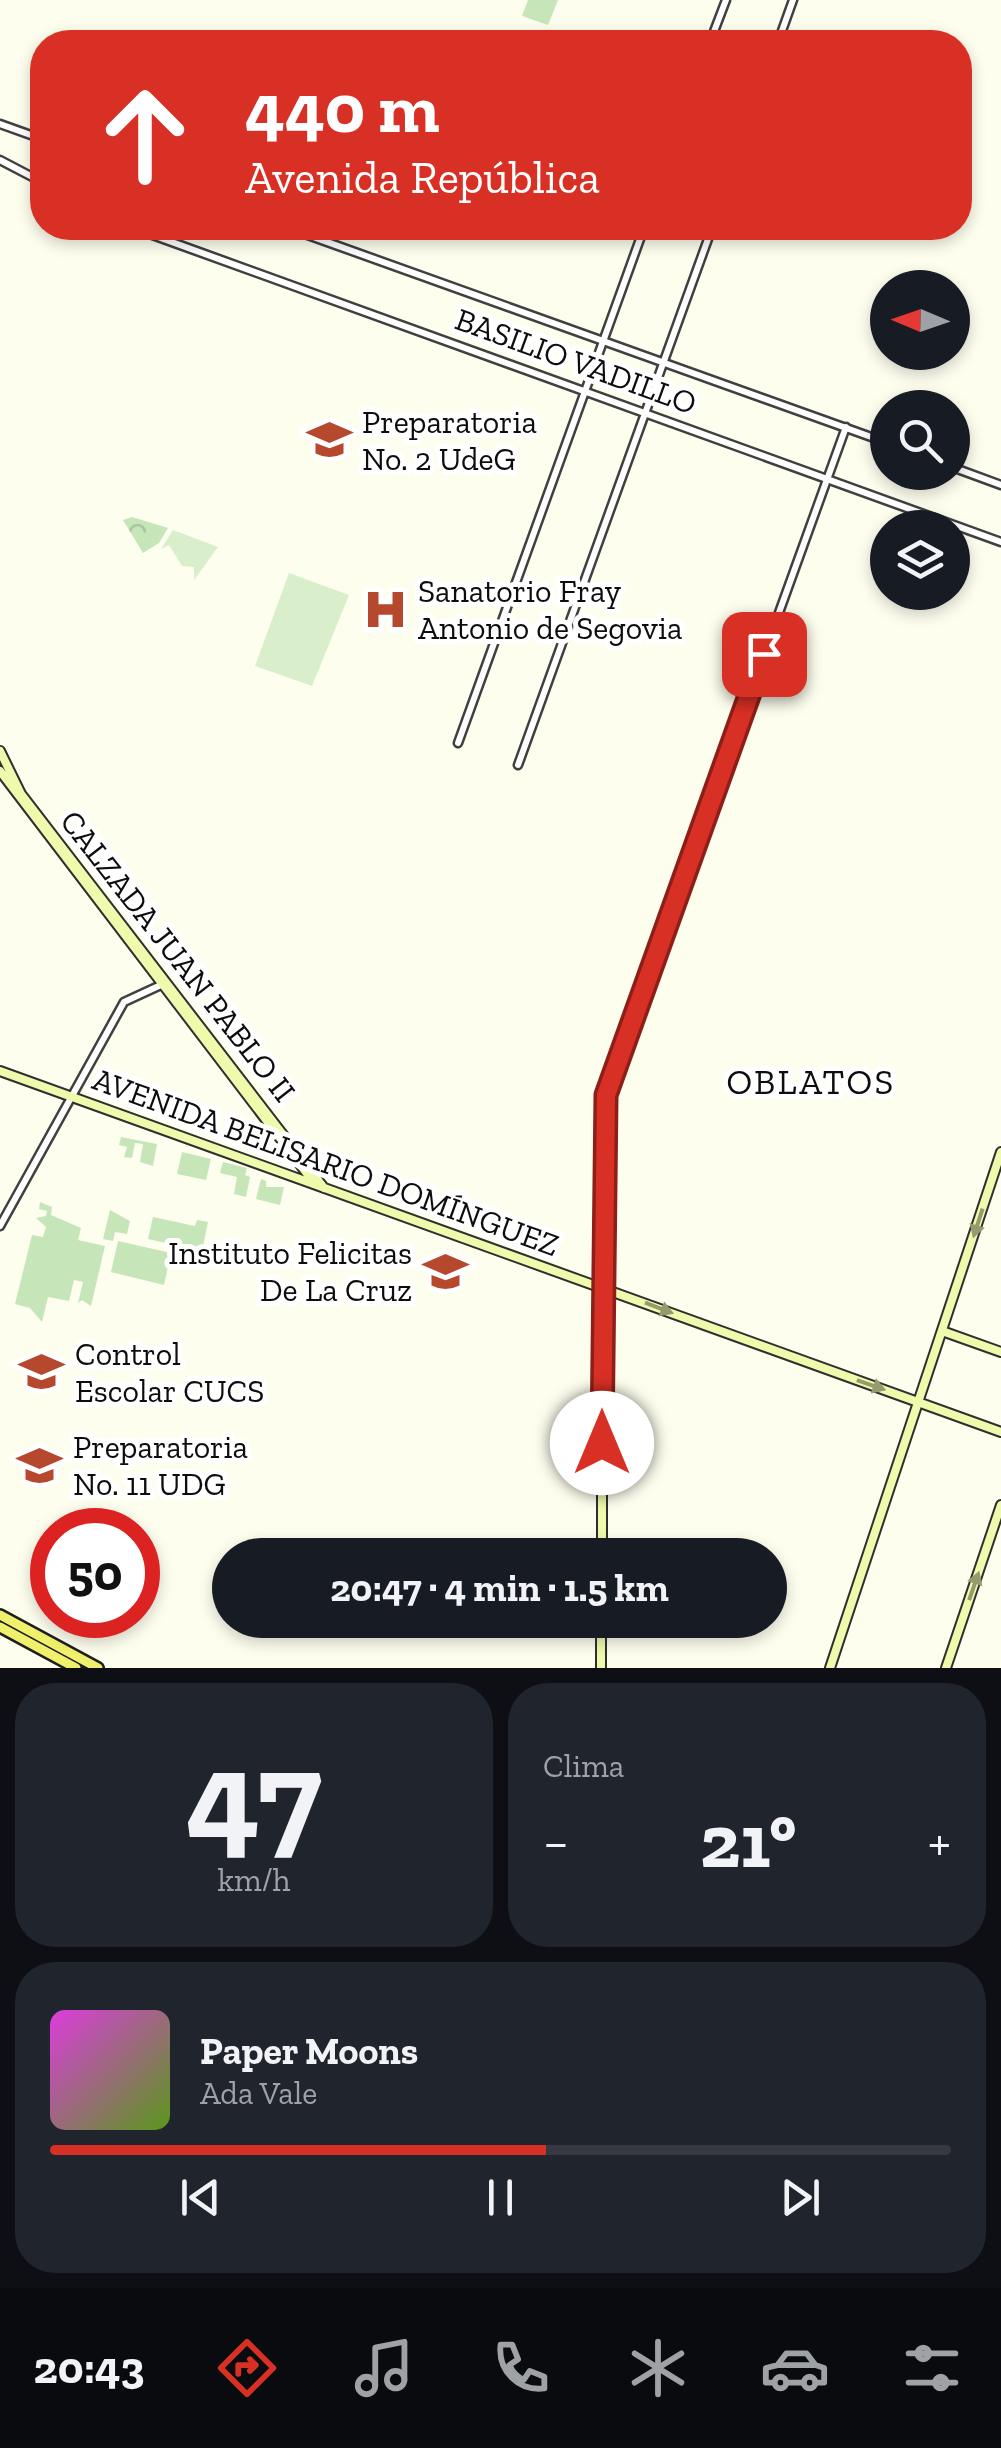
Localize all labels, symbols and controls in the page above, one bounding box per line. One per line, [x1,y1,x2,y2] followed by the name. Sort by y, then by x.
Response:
[245,66,440,150] text: 440 m
[80,70,210,200] icon: ahead
[245,151,600,205] text: Avenida República
[870,270,970,370] north arrow
[870,270,970,610] map controls
[450,300,702,422] street label: BASILIO VADILLO
[870,390,970,490] button: search
[362,403,537,478] place label: Preparatoria No. 2 UdeG
[305,416,353,464] school or university icon: Preparatoria No. 2 UdeG
[870,510,970,610] button: layers
[418,572,682,647] place label: Sanatorio Fray Antonio de Segovia
[361,585,409,633] hospital icon: Sanatorio Fray Antonio de Segovia
[722,612,807,697] pin
[737,627,792,682] icon: arrive
[52,803,304,1109] street label: CALZADA JUAN PABLO II
[88,1060,564,1264] street label: AVENIDA BELISARIO DOMÍNGUEZ
[726,1061,896,1103] district label: OBLATOS
[969,1209,984,1239] one-way arrow
[168,1234,412,1309] place label: Instituto Felicitas De La Cruz
[421,1247,469,1295] school or university icon: Instituto Felicitas De La Cruz
[644,1301,674,1317] one-way arrow
[75,1335,264,1410] place label: Control Escolar CUCS
[18,1348,66,1396] school or university icon: Control Escolar CUCS
[857,1378,887,1393] one-way arrow
[550,1391,654,1495] position arrow
[73,1428,248,1503] place label: Preparatoria No. 11 UDG
[16,1441,64,1489] school or university icon: Preparatoria No. 11 UDG
[30,1508,160,1638] speed limit sign: 50
[330,1565,669,1611] text: 20:47 · 4 min · 1.5 km
[967,1571,982,1601] one-way arrow
[186,1718,322,1874] text: 47
[543,1747,624,1785] text: Clima
[700,1796,796,1886] text: 21°
[543,1809,569,1875] text: −
[928,1809,951,1875] text: +
[217,1861,291,1899] text: km/h
[200,2028,418,2074] text: Paper Moons
[200,2074,317,2112] text: Ada Vale
[173,2170,228,2225] icon: previous
[473,2170,528,2225] icon: pause
[773,2170,828,2225] icon: next
[212,2333,282,2403] icon: directions
[349,2333,419,2403] icon: music
[486,2333,556,2403] icon: phone
[623,2333,693,2403] icon: climate
[760,2333,830,2403] icon: car
[897,2333,967,2403] icon: filters
[34,2341,144,2395] text: 20:43

